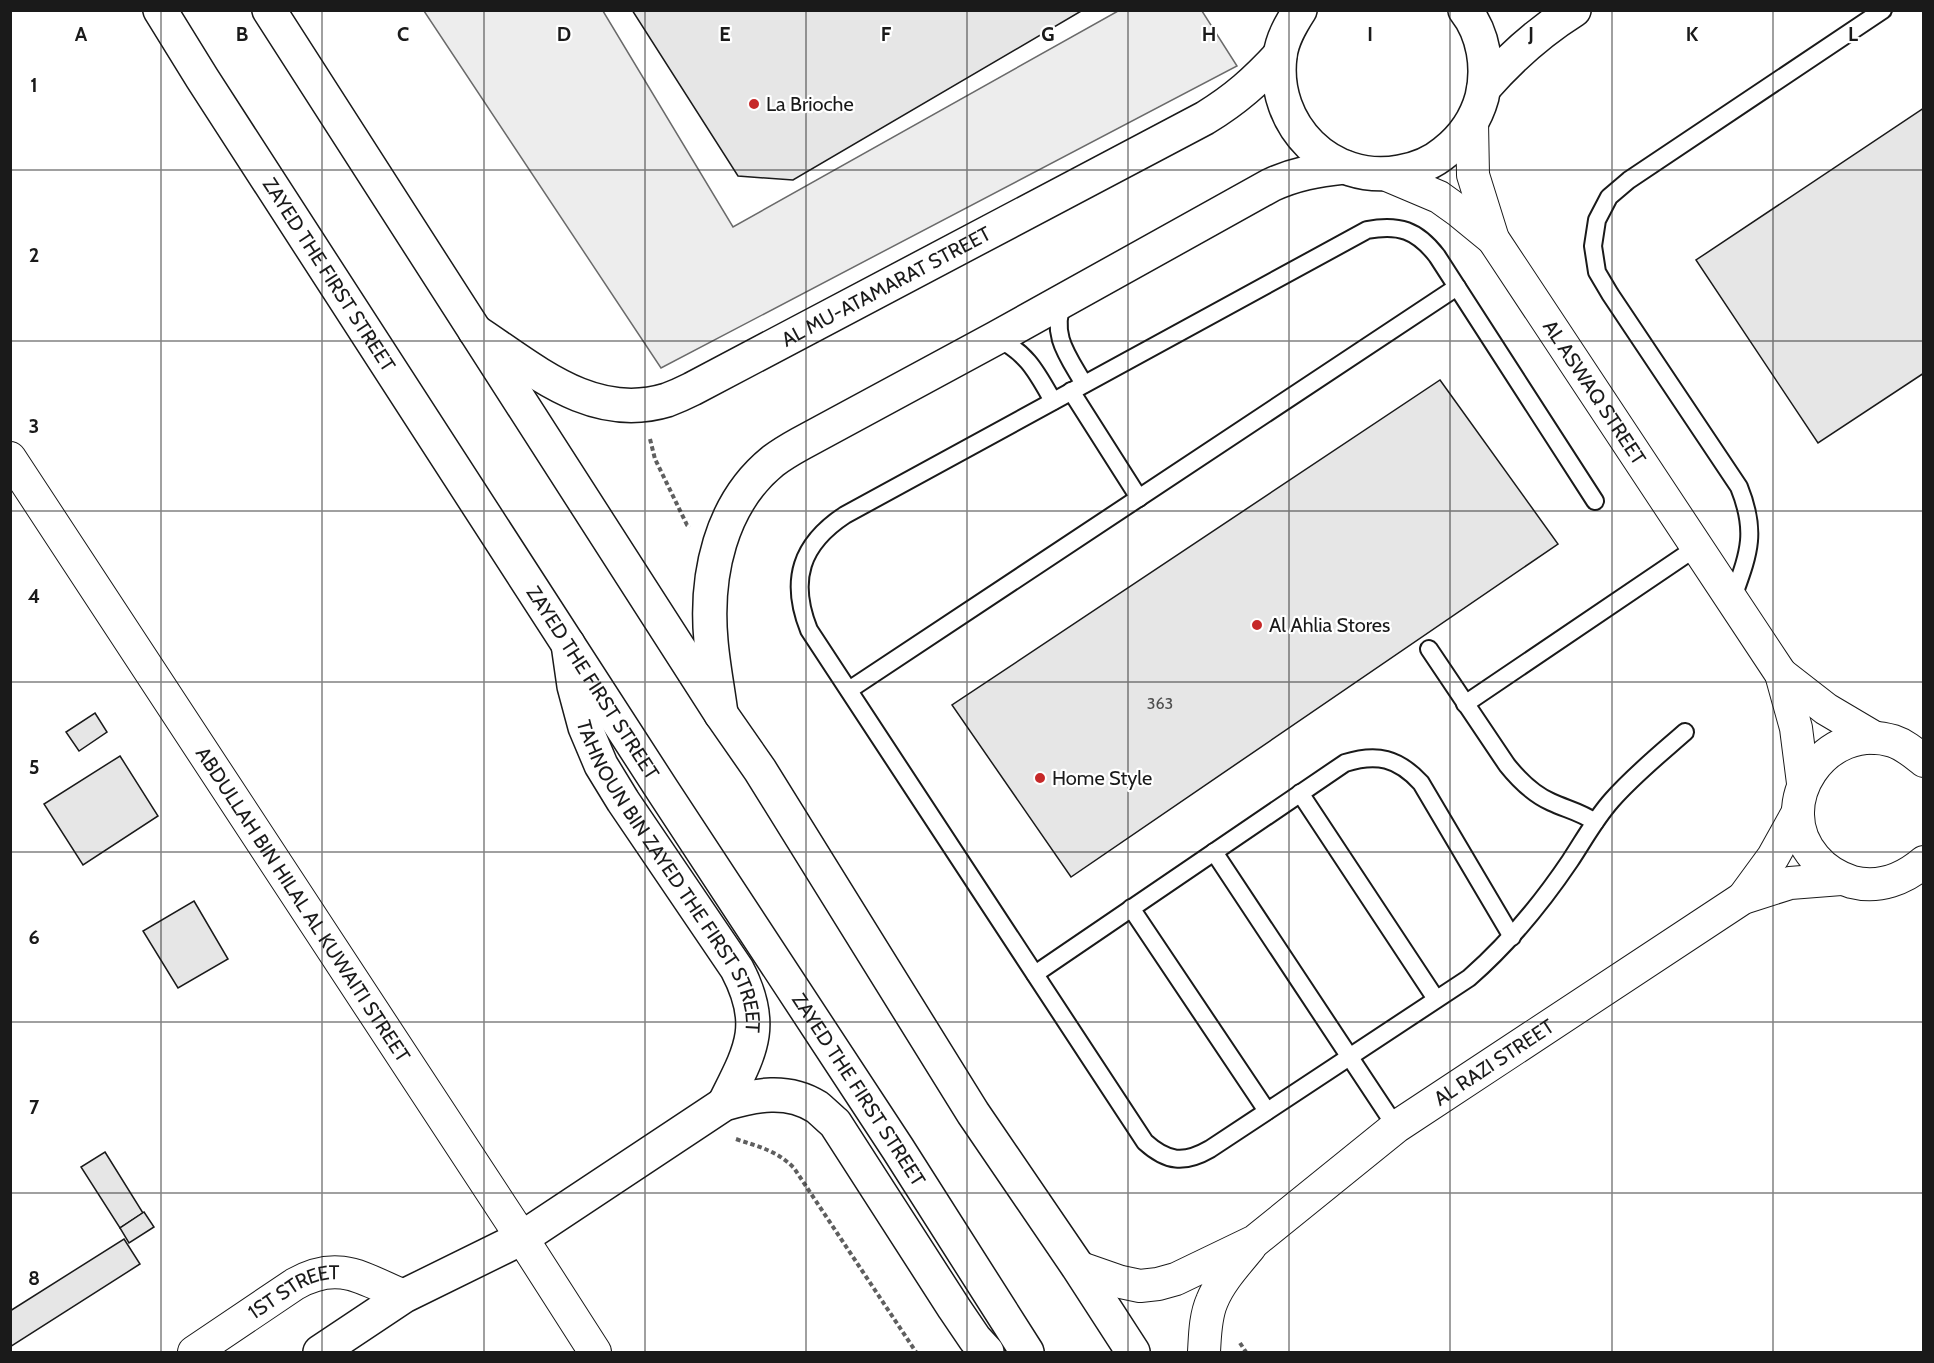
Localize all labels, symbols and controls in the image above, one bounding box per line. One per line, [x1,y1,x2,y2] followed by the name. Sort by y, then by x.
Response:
[75,22,88,46] text: A
[236,22,248,46] text: B
[397,22,409,46] text: C
[557,22,571,46] text: D
[719,22,731,46] text: E
[881,22,892,46] text: F
[1041,22,1055,46] text: G
[1202,22,1216,46] text: H
[1367,22,1373,46] text: I
[1527,22,1534,46] text: J
[1686,22,1699,46] text: K
[1848,22,1858,46] text: L
[30,73,38,97] text: 1
[766,92,854,116] place label: La Brioche
[747,97,761,111] marker: La Brioche
[258,173,401,376] street label: ZAYED THE FIRST STREET
[777,221,995,352] street label: AL MU-ATAMARAT STREET
[29,243,39,267] text: 2
[1538,316,1651,469] street label: AL ASWAQ STREET
[29,414,39,438] text: 3
[522,581,664,784] street label: ZAYED THE FIRST STREET
[28,584,40,608] text: 4
[1269,613,1390,637] place label: Al Ahlia Stores
[1250,618,1264,632] marker: Al Ahlia Stores
[1147,694,1173,713] house number: 363
[572,717,765,1034] street label: TAHNOUN BIN ZAYED THE FIRST STREET
[191,742,415,1067] street label: ABDULLAH BIN HILAL AL KUWAITI STREET
[29,755,39,779] text: 5
[1052,766,1152,790] place label: Home Style
[1033,771,1047,785] marker: Home Style
[28,925,40,949] text: 6
[787,989,931,1191] street label: ZAYED THE FIRST STREET
[1429,1014,1559,1111] street label: AL RAZI STREET
[29,1095,40,1119] text: 7
[243,1260,340,1324] street label: 1ST STREET
[28,1266,40,1290] text: 8

